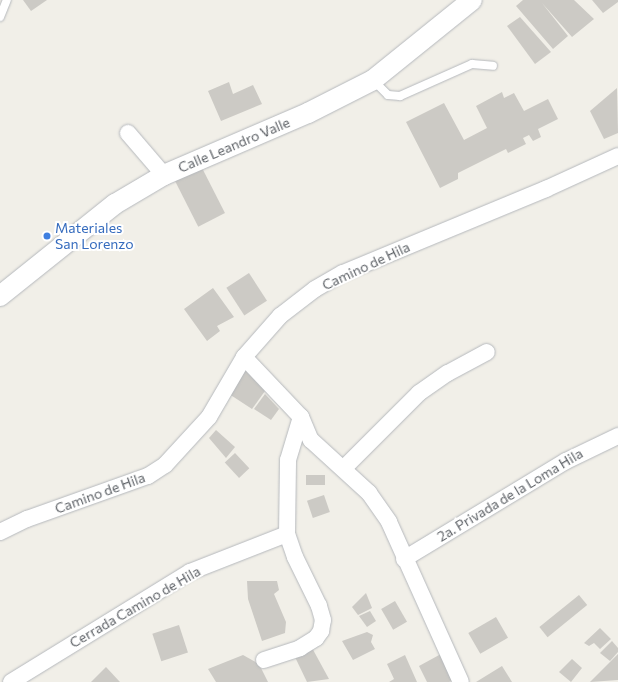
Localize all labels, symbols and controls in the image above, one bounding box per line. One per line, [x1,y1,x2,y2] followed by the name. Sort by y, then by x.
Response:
[175,114,293,176] street label: Calle Leandro Valle
[55,220,134,252] place label: Materiales San Lorenzo
[42,231,52,241] marker: Materiales San Lorenzo
[319,238,413,294] street label: Camino de Hila
[434,445,586,545] street label: 2a. Privada de la Loma Hila
[53,469,147,517] street label: Camino de Hila
[67,563,203,651] street label: Cerrada Camino de Hila

